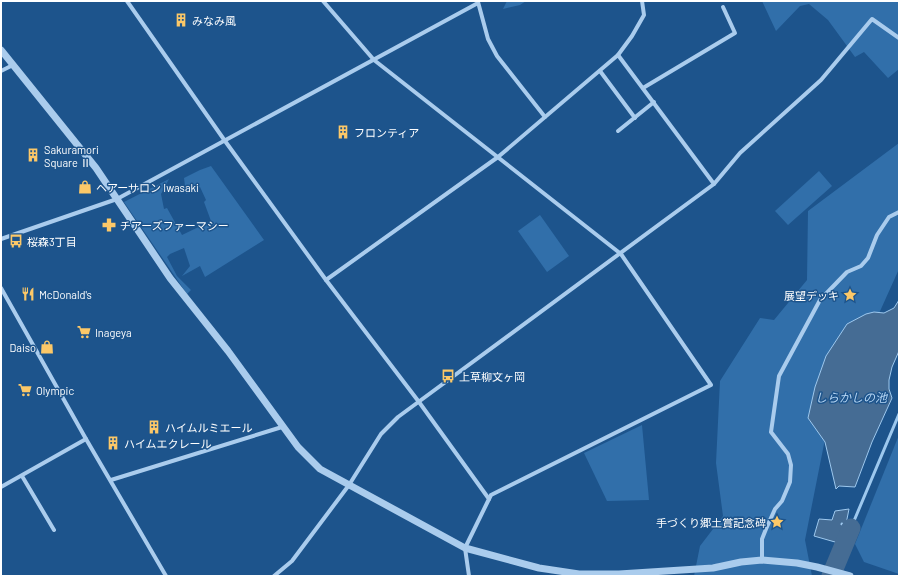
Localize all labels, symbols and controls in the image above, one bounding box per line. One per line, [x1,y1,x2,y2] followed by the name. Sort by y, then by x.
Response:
[173,12,189,28] building icon: みなみ風
[192,14,236,27] place label: みなみ風
[335,124,351,140] building icon: フロンティア
[354,126,419,139] place label: フロンティア
[44,143,99,169] place label: Sakuramori Square Ⅱ
[25,147,41,163] building icon: Sakuramori Square Ⅱ
[77,179,93,195] shop icon: ヘアーサロン Iwasaki
[96,181,199,194] place label: ヘアーサロン Iwasaki
[101,217,117,233] pharmacy icon: チアーズファーマシー
[120,219,229,232] place label: チアーズファーマシー
[8,233,24,249] bus stop icon: 桜森3丁目
[27,235,77,248] place label: 桜森3丁目
[20,286,36,302] restaurant icon: McDonald's
[842,287,858,303] place icon: 展望デッキ
[39,288,92,301] place label: McDonald's
[784,289,839,302] place label: 展望デッキ
[76,324,92,340] supermarket icon: Inageya
[95,326,132,339] place label: Inageya
[39,339,55,355] shop icon: Daiso
[10,341,36,354] place label: Daiso
[440,368,456,384] bus stop icon: 上草柳文ヶ岡
[459,370,525,383] place label: 上草柳文ヶ岡
[17,382,33,398] supermarket icon: Olympic
[36,384,74,397] place label: Olympic
[815,390,888,404] water label: しらかしの池
[146,419,162,435] building icon: ハイムルミエール
[165,421,253,434] place label: ハイムルミエール
[105,435,121,451] building icon: ハイムエクレール
[124,437,212,450] place label: ハイムエクレール
[769,514,785,530] place icon: 手づくり郷土賞記念碑
[656,516,766,529] place label: 手づくり郷土賞記念碑

